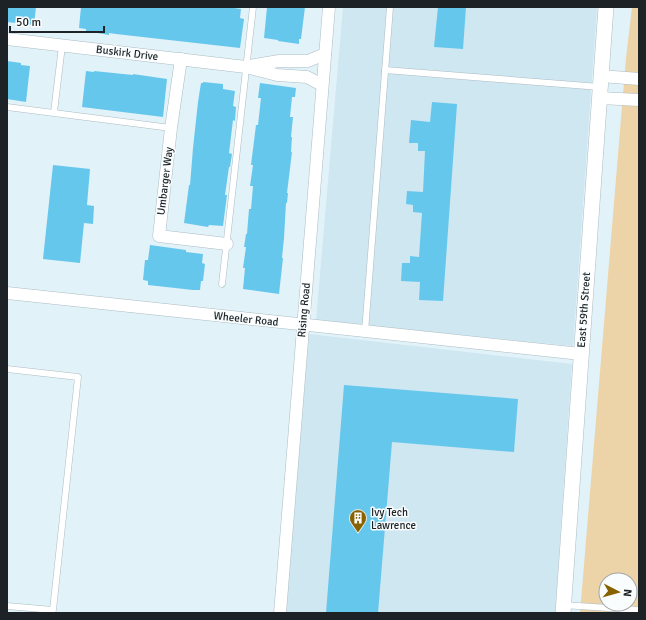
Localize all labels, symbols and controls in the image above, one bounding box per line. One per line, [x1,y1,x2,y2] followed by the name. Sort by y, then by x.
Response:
[10,8,104,34] scale bar
[16,15,41,30] text: 50 m
[95,43,159,63] street label: Buskirk Drive
[154,145,176,216] street label: Umbarger Way
[575,272,593,348] street label: East 59th Street
[295,282,313,338] street label: Rising Road
[213,309,279,329] street label: Wheeler Road
[371,506,416,532] place label: Ivy Tech Lawrence
[348,508,368,533] building icon: Ivy Tech Lawrence
[598,572,638,612] north arrow
[621,589,634,597] text: N

